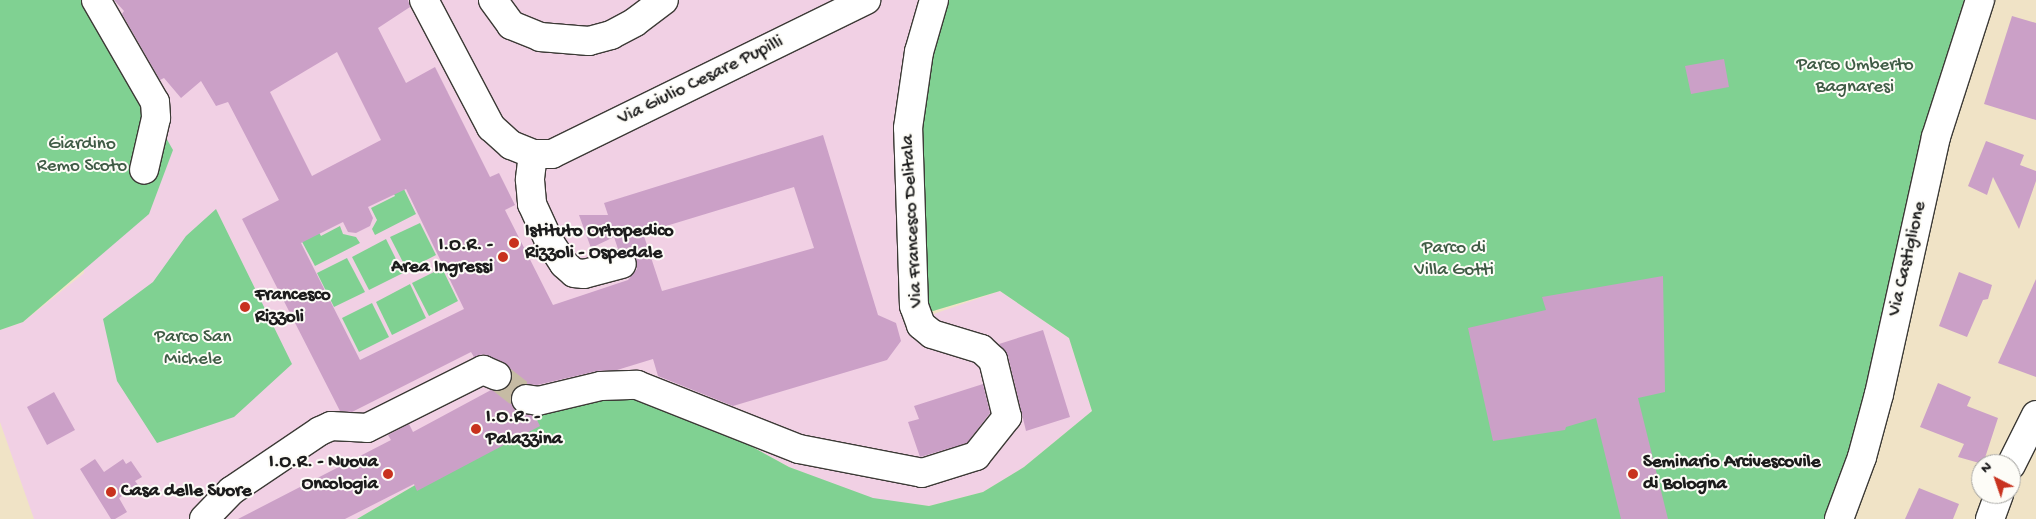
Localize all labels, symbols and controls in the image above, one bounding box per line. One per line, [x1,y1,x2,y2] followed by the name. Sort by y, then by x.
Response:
[614,31,788,131] street label: Via Giulio Cesare Pupilli
[1796,55,1914,99] park label: Parco Umberto Bagnaresi
[37,134,127,178] park label: Giardino Remo Scoto
[897,134,929,308] street label: Via Francesco Delitala
[1884,199,1932,319] street label: Via Castiglione
[525,221,674,265] place label: Istituto Ortopedico Rizzoli - Ospedale
[391,235,493,279] place label: I.O.R. - Area Ingressi
[507,236,521,250] marker: Istituto Ortopedico Rizzoli - Ospedale
[1414,238,1494,282] park label: Parco di Villa Gotti
[497,251,509,263] marker: I.O.R. - Area Ingressi
[255,285,331,329] place label: Francesco Rizzoli
[239,301,251,313] marker: Francesco Rizzoli
[155,327,231,371] park label: Parco San Michele
[486,407,562,451] place label: I.O.R. - Palazzina
[470,423,482,435] marker: I.O.R. - Palazzina
[269,452,378,496] place label: I.O.R. - Nuova Oncologia
[1643,452,1821,496] place label: Seminario Arcivescovile di Bologna
[1971,454,2021,504] north arrow
[1977,459,1996,477] text: N
[382,468,394,480] marker: I.O.R. - Nuova Oncologia
[1627,468,1639,480] marker: Seminario Arcivescovile di Bologna
[121,481,252,503] place label: Casa delle Suore
[105,486,117,498] marker: Casa delle Suore

